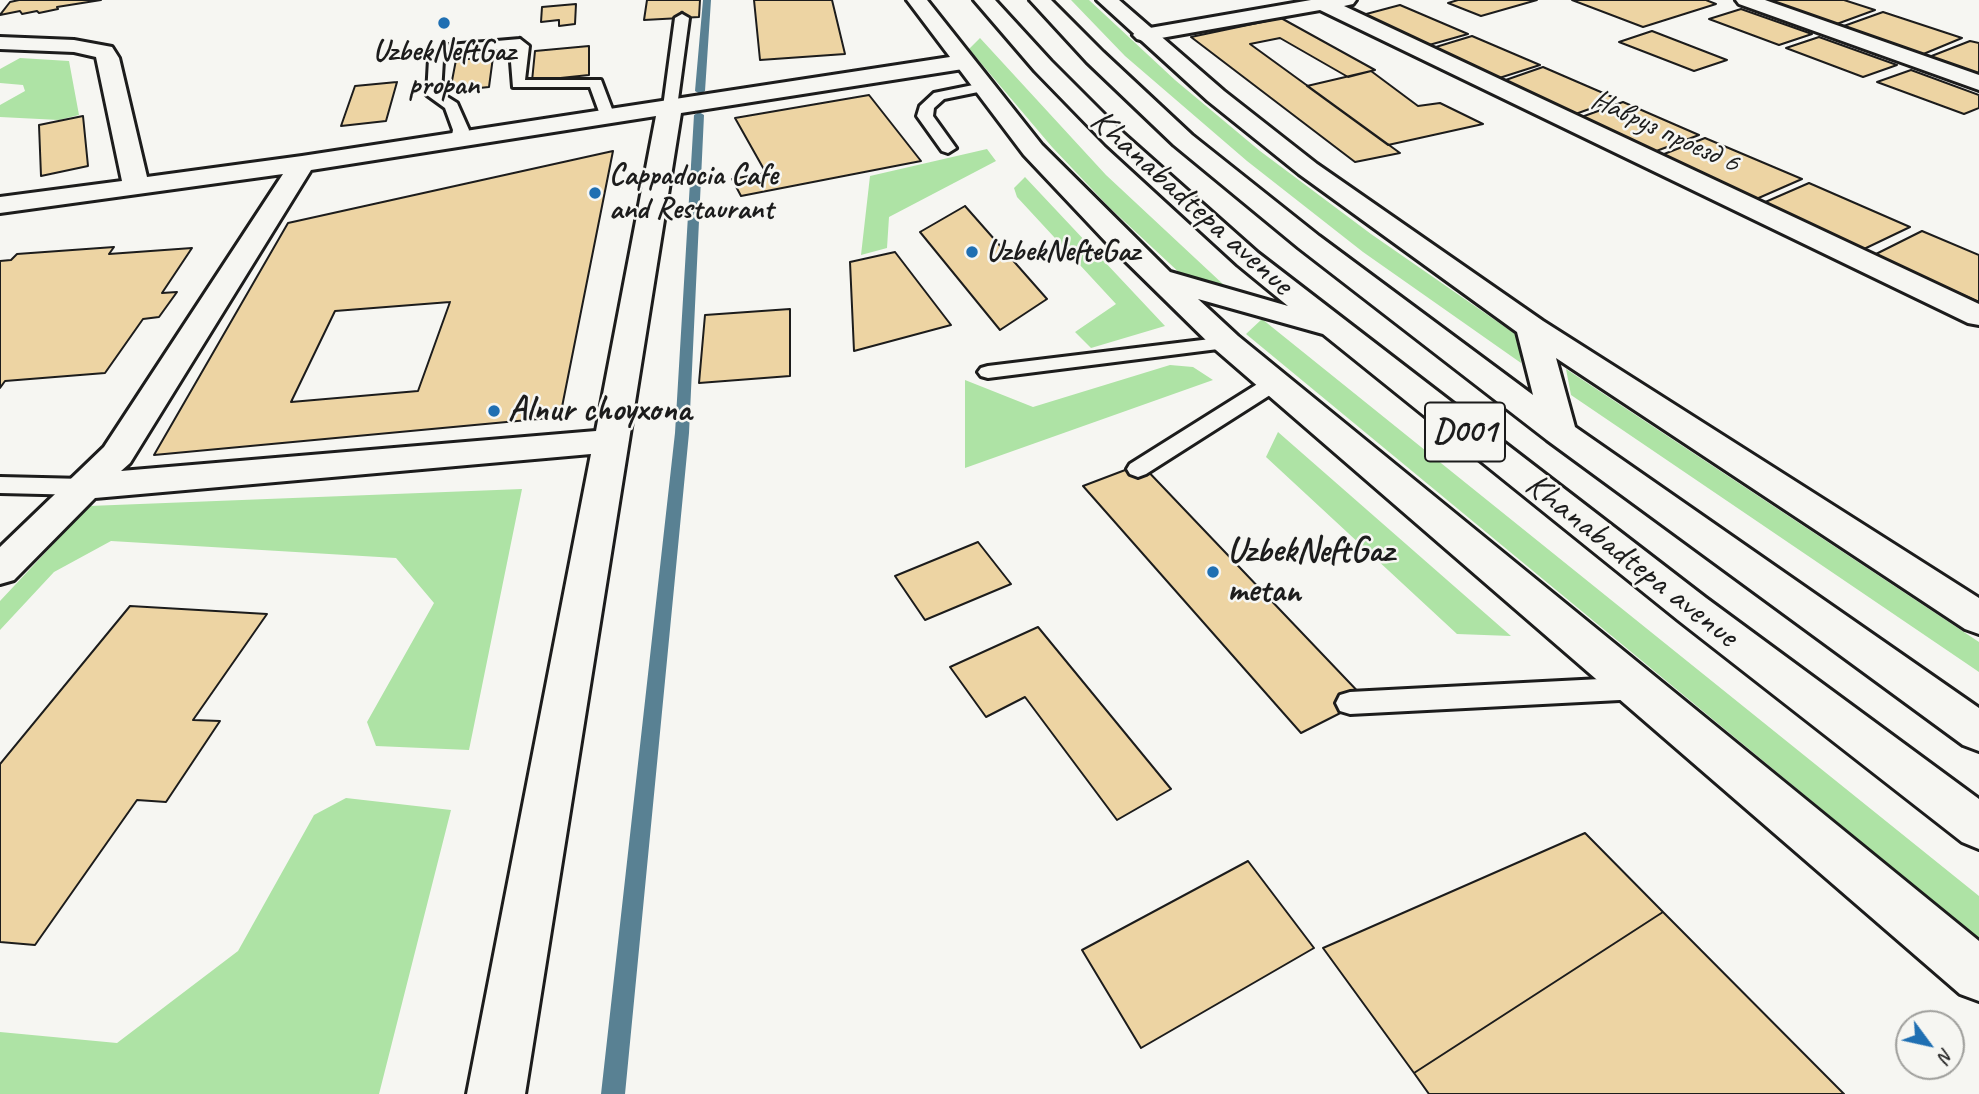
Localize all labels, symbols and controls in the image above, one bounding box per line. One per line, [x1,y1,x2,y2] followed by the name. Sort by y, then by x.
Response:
[436,15,452,31] marker: UzbekNeftGaz propan
[373,34,515,104] place label: UzbekNeftGaz propan
[1585,82,1745,182] street label: Навруз проезд 6
[1081,101,1301,305] street label: Khanabadtepa avenue
[609,158,778,228] place label: Cappadocia Cafe and Restaurant
[587,185,603,201] marker: Cappadocia Cafe and Restaurant
[986,234,1139,270] place label: UzbekNefteGaz
[964,244,980,260] marker: UzbekNefteGaz
[508,390,691,432] place label: Alnur choyxona
[1425,402,1505,462] road number: D001
[486,403,502,419] marker: Alnur choyxona
[1516,465,1746,657] street label: Khanabadtepa avenue
[1227,531,1393,613] place label: UzbekNeftGaz metan
[1205,564,1221,580] marker: UzbekNeftGaz metan
[1895,1010,1965,1080] north arrow
[1933,1044,1959,1067] text: N

